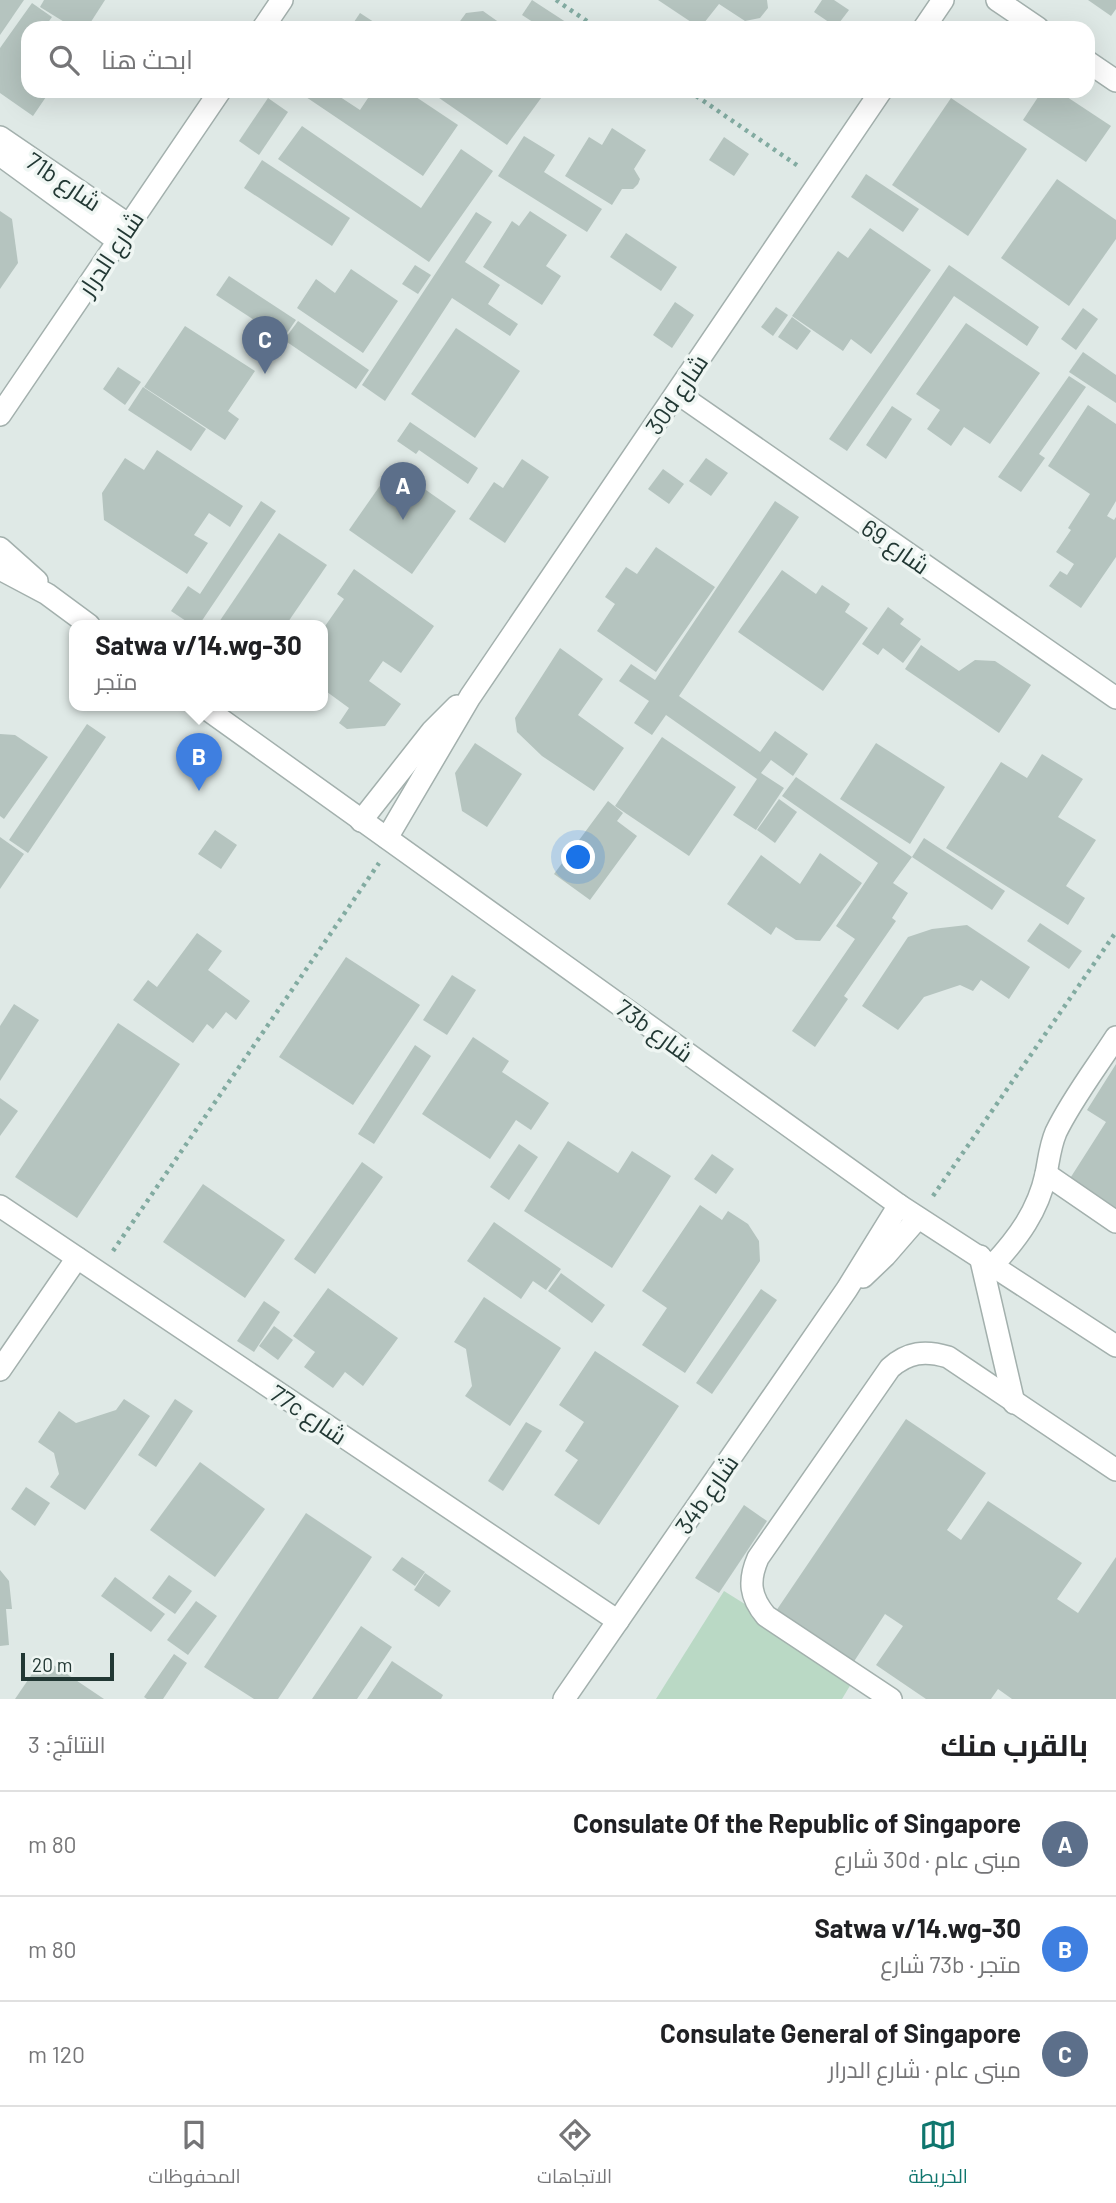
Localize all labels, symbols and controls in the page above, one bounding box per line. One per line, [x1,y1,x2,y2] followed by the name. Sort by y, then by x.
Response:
[21,21,1095,98] search box
[45,41,83,79] icon: search
[101,43,193,74] text: ابحث هنا
[19,145,107,219] street label: 71b شارع
[70,205,151,304] street label: شارع الدرار
[242,316,288,374] pin: C
[639,348,716,441] street label: 30d شارع
[380,462,426,520] pin: A
[855,512,936,582] street label: شارع 69
[69,620,328,711] popup
[95,629,302,660] text: Satwa v/14.wg-30
[95,667,138,695] text: متجر
[176,733,222,791] pin: B
[561,840,595,874] your location
[609,992,699,1070] street label: 73b شارع
[263,1378,353,1453] street label: 77c شارع
[668,1449,746,1541] street label: 34b شارع
[21,1650,114,1682] scale bar
[32,1653,72,1676] text: 20 m
[940,1726,1088,1762] text: بالقرب منك
[28,1730,106,1758] text: النتائج: 3
[573,1807,1021,1838] text: Consulate Of the Republic of Singapore
[28,1830,77,1858] text: 80 m
[1057,1830,1073,1858] text: A
[834,1845,1021,1873] text: مبنى عام · 30d شارع
[814,1912,1021,1943] text: Satwa v/14.wg-30
[28,1935,77,1963] text: 80 m
[1058,1935,1072,1963] text: B
[880,1950,1021,1978] text: متجر · 73b شارع
[660,2017,1021,2048] text: Consulate General of Singapore
[28,2040,85,2068] text: 120 m
[1058,2040,1072,2068] text: C
[828,2055,1021,2083] text: مبنى عام · شارع الدرار
[148,2116,241,2194] tab: المحفوظات
[537,2116,612,2194] tab: الاتجاهات
[909,2116,968,2194] tab: الخريطة

